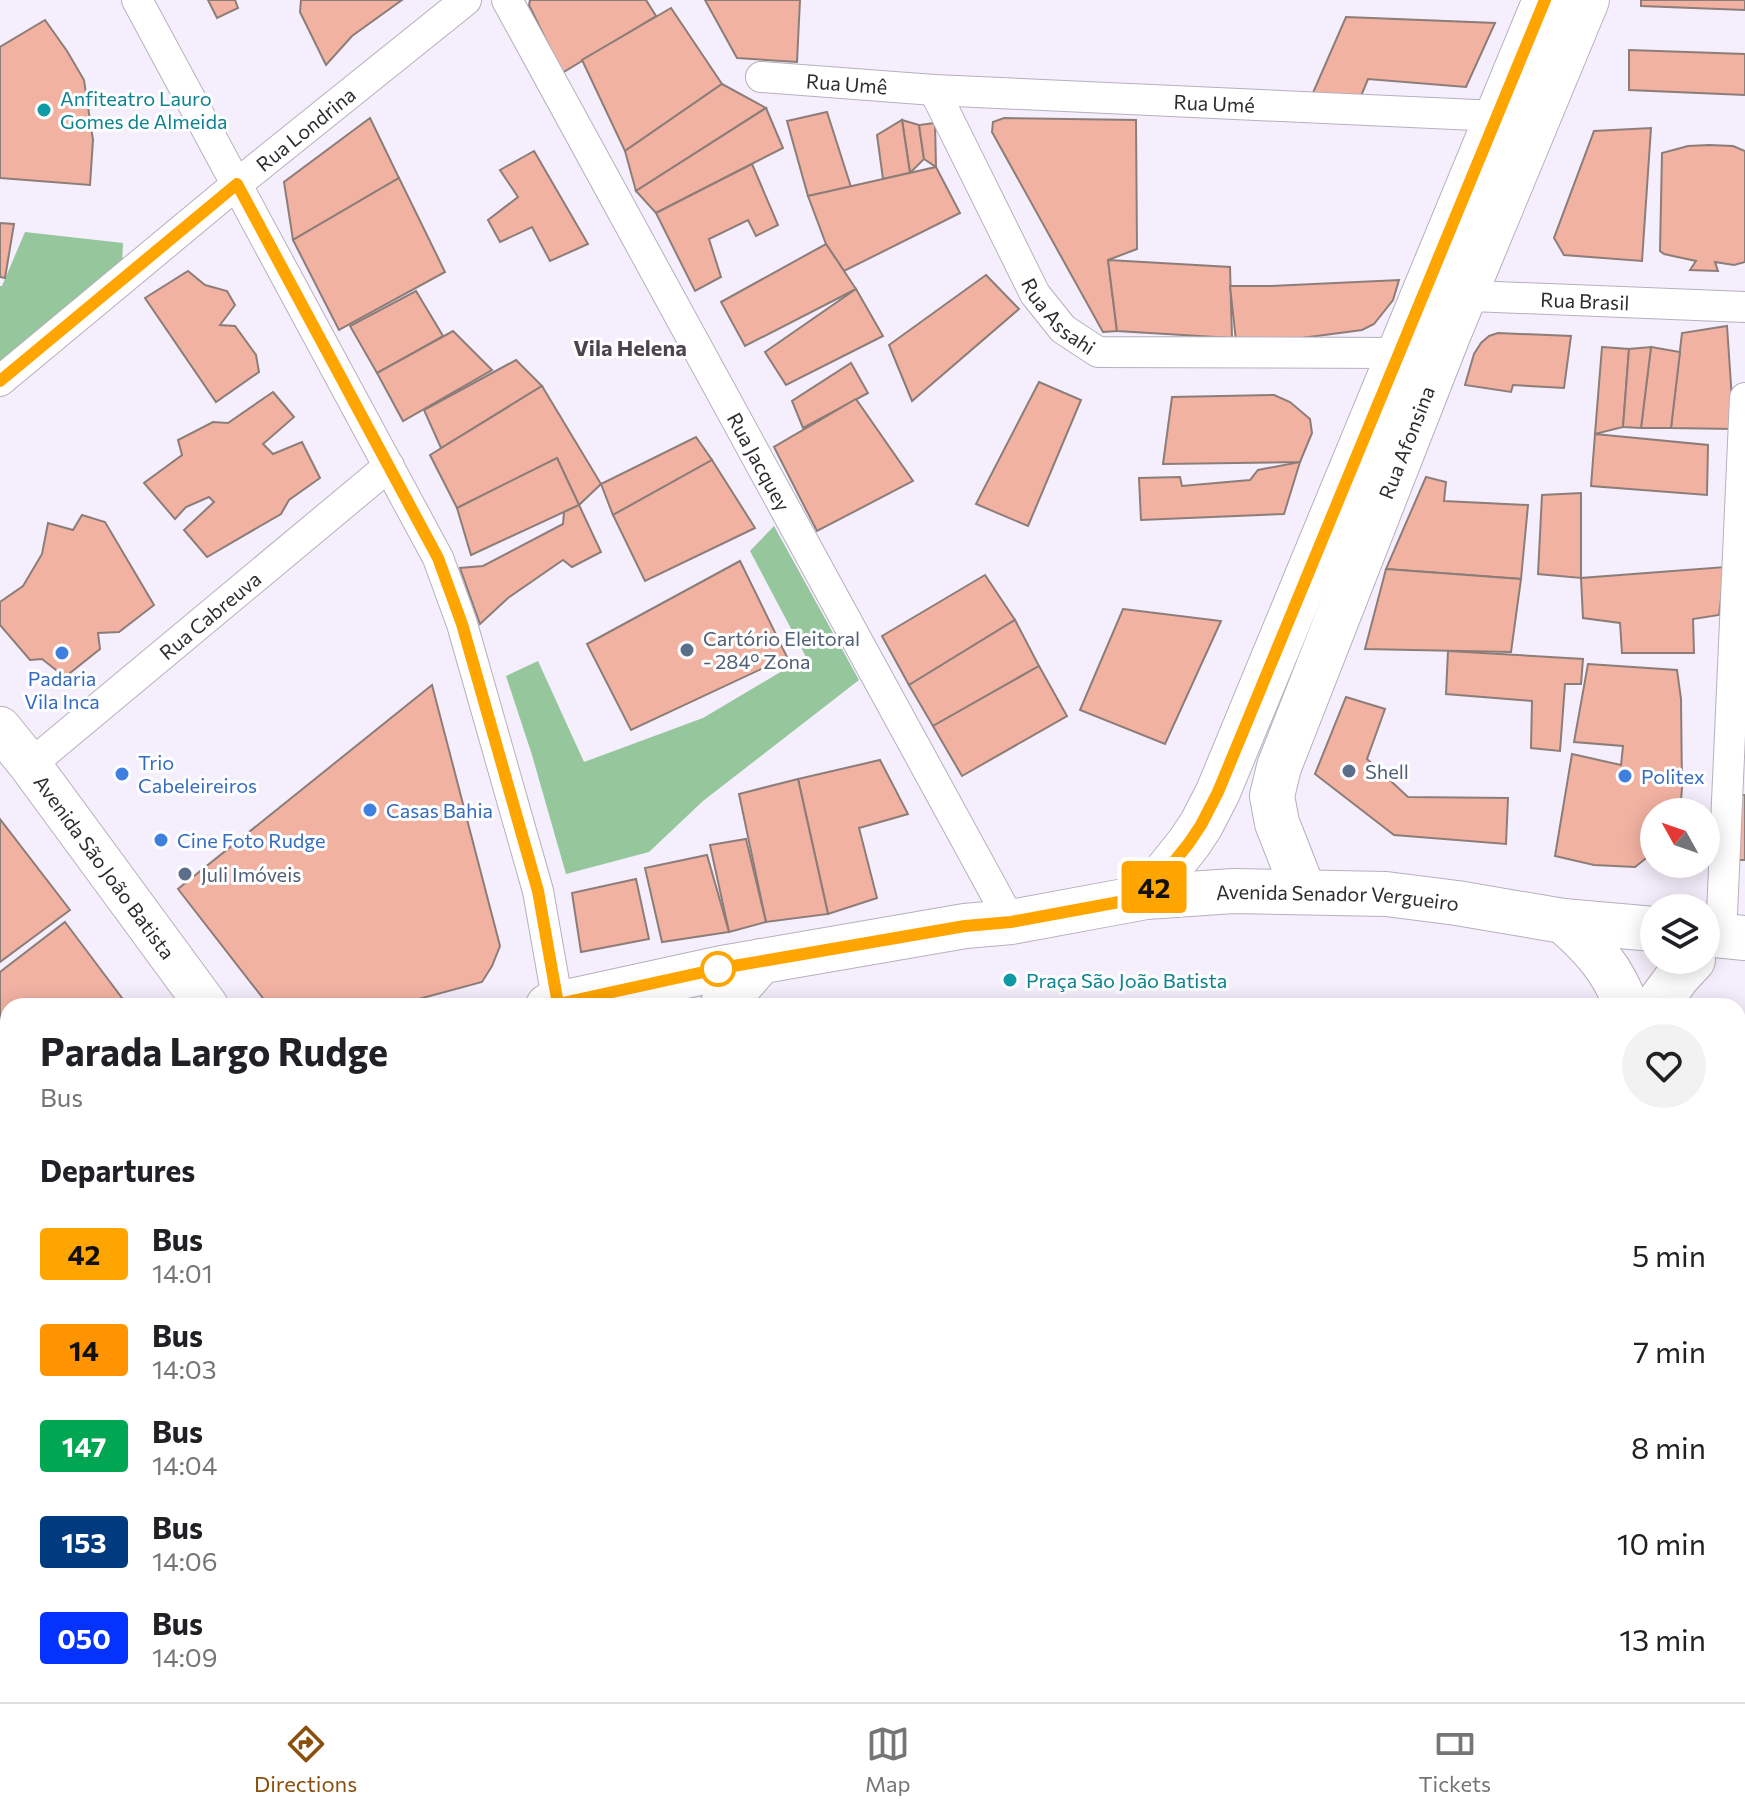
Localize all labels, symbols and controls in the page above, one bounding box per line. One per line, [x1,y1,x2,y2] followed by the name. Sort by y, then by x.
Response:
[805,68,888,98] street label: Rua Umê
[251,82,360,176] street label: Rua Londrina
[60,86,228,133] place label: Anfiteatro Lauro Gomes de Almeida
[1173,89,1255,117] street label: Rua Umé
[35,101,53,119] marker: Anfiteatro Lauro Gomes de Almeida
[1017,274,1100,359] street label: Rua Assahi
[1540,287,1630,314] street label: Rua Brasil
[573,334,687,361] district label: Vila Helena
[1373,383,1439,502] street label: Rua Afonsina
[723,408,796,515] street label: Rua Jacquey
[154,566,265,664] street label: Rua Cabreuva
[703,626,860,673] place label: Cartório Eleitoral - 284º Zona
[678,641,696,659] marker: Cartório Eleitoral - 284º Zona
[53,644,71,662] marker: Padaria Vila Inca
[24,666,100,713] place label: Padaria Vila Inca
[138,750,257,797] place label: Trio Cabeleireiros
[1365,759,1409,783] place label: Shell
[1340,762,1358,780] marker: Shell
[1641,764,1705,788] place label: Politex
[113,765,131,783] marker: Trio Cabeleireiros
[1616,767,1634,785] marker: Politex
[29,770,180,964] street label: Avenida São João Batista
[386,798,493,822] place label: Casas Bahia
[1640,798,1720,878] north arrow
[1640,798,1720,974] map controls
[361,801,379,819] marker: Casas Bahia
[177,828,326,852] place label: Cine Foto Rudge
[152,831,170,849] marker: Cine Foto Rudge
[1118,861,1190,913] line badge: 42
[201,862,301,886] place label: Juli Imóveis
[176,865,194,883] marker: Juli Imóveis
[1138,870,1170,904] text: 42
[1215,879,1460,915] street label: Avenida Senador Vergueiro
[1640,894,1720,974] button: layers
[701,952,735,986] unlabelled marker
[1026,968,1227,992] place label: Praça São João Batista
[1001,971,1019,989] marker: Praça São João Batista
[1622,1024,1706,1108] button: heart
[40,1027,388,1074] text: Parada Largo Rudge
[40,1081,83,1112] text: Bus
[40,1151,195,1188] text: Departures
[152,1220,203,1257] text: Bus
[1632,1236,1706,1273] text: 5 min
[68,1237,100,1271] text: 42
[152,1257,213,1288] text: 14:01
[152,1316,203,1353] text: Bus
[1633,1332,1706,1369] text: 7 min
[69,1333,99,1367] text: 14
[152,1353,217,1384] text: 14:03
[152,1412,203,1449] text: Bus
[1631,1428,1706,1465] text: 8 min
[62,1429,106,1463] text: 147
[152,1449,217,1480] text: 14:04
[152,1508,203,1545] text: Bus
[1617,1524,1706,1561] text: 10 min
[61,1525,107,1559] text: 153
[152,1545,218,1576] text: 14:06
[152,1604,203,1641] text: Bus
[1619,1620,1706,1657] text: 13 min
[57,1621,111,1655] text: 050
[152,1641,218,1672] text: 14:09
[254,1722,357,1797] tab: Directions
[865,1722,910,1797] tab: Map
[1418,1722,1491,1797] tab: Tickets

